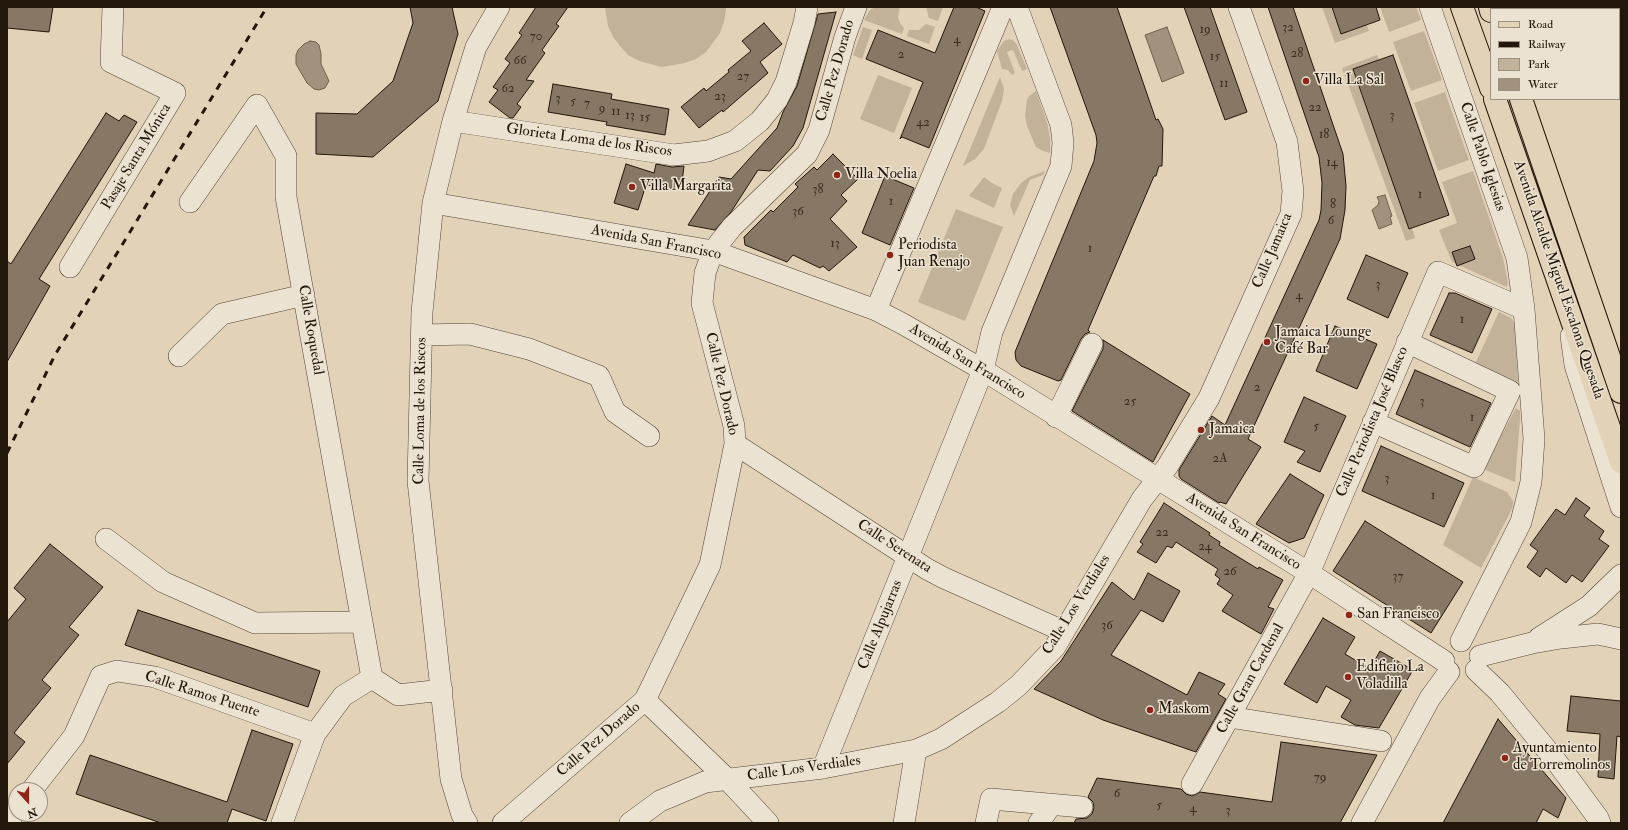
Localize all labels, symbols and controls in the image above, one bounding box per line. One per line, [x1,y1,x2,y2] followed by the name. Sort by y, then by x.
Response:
[1490,8,1620,100] legend
[1528,17,1553,32] text: Road
[813,18,859,124] street label: Calle Pez Dorado
[1282,20,1294,36] house number: 32
[1199,22,1211,38] house number: 19
[530,29,542,45] house number: 70
[953,32,961,48] house number: 4
[1528,37,1565,52] text: Railway
[1291,46,1303,62] house number: 28
[898,47,904,63] house number: 2
[1210,49,1220,65] house number: 15
[513,53,527,69] house number: 66
[1528,57,1550,72] text: Park
[737,69,749,85] house number: 27
[1314,72,1384,90] place label: Villa La Sal
[1219,76,1229,92] house number: 11
[1301,76,1311,86] marker: Villa La Sal
[1528,77,1557,92] text: Water
[501,81,515,97] house number: 62
[714,89,726,105] house number: 23
[556,91,560,107] house number: 3
[570,94,576,110] house number: 5
[584,96,590,112] house number: 7
[1308,100,1322,116] house number: 22
[1455,100,1509,214] street label: Calle Pablo Iglesias
[98,101,176,213] street label: Pasaje Santa Mónica
[599,101,605,117] house number: 9
[611,104,621,120] house number: 11
[625,108,635,124] house number: 13
[1390,108,1394,124] house number: 3
[640,110,650,126] house number: 15
[916,115,930,131] house number: 42
[505,120,673,162] street label: Glorieta Loma de los Riscos
[1319,127,1329,143] house number: 18
[1326,155,1338,171] house number: 14
[1509,158,1607,402] street label: Avenida Alcalde Miguel Escalona Quesada
[845,166,917,184] place label: Villa Noelia
[832,170,842,180] marker: Villa Noelia
[640,178,732,196] place label: Villa Margarita
[627,182,637,192] marker: Villa Margarita
[812,182,824,198] house number: 38
[1418,187,1422,203] house number: 1
[889,194,893,210] house number: 1
[1330,197,1336,213] house number: 8
[792,204,804,220] house number: 36
[1249,211,1297,291] street label: Calle Jamaica
[1328,213,1334,229] house number: 6
[589,222,723,264] street label: Avenida San Francisco
[830,236,840,252] house number: 13
[898,237,970,272] place label: Periodista Juan Renajo
[1088,241,1092,257] house number: 1
[885,250,895,260] marker: Periodista Juan Renajo
[1376,277,1380,293] house number: 3
[293,284,327,376] street label: Calle Roquedal
[1295,288,1303,304] house number: 4
[1460,312,1464,328] house number: 1
[906,320,1028,404] street label: Avenida San Francisco
[1275,324,1371,359] place label: Jamaica Lounge Café Bar
[700,331,742,437] street label: Calle Pez Dorado
[411,337,431,485] street label: Calle Loma de los Riscos
[1262,337,1272,347] marker: Jamaica Lounge Café Bar
[1333,344,1413,500] street label: Calle Periodista José Blasco
[1254,380,1260,396] house number: 2
[1124,394,1136,410] house number: 25
[1420,394,1424,410] house number: 3
[1470,410,1474,426] house number: 1
[1313,419,1319,435] house number: 5
[1209,421,1255,439] place label: Jamaica
[1196,425,1206,435] marker: Jamaica
[1213,451,1227,467] house number: 2A
[1385,471,1389,487] house number: 3
[1431,488,1435,504] house number: 1
[1182,489,1304,575] street label: Avenida San Francisco
[853,516,935,578] street label: Calle Serenata
[1155,525,1169,541] house number: 22
[1198,539,1212,555] house number: 24
[1039,552,1115,658] street label: Calle Los Verdiales
[1223,564,1237,580] house number: 26
[1393,569,1403,585] house number: 37
[855,578,907,672] street label: Calle Alpujarras
[1357,606,1439,624] place label: San Francisco
[1344,610,1354,620] marker: San Francisco
[1101,618,1113,634] house number: 36
[1213,621,1289,737] street label: Calle Gran Cardenal
[1356,659,1424,694] place label: Edificio La Voladilla
[142,668,262,722] street label: Calle Ramos Puente
[1343,672,1353,682] marker: Edificio La Voladilla
[553,699,645,781] street label: Calle Pez Dorado
[1158,701,1209,719] place label: Maskom
[1145,705,1155,715] marker: Maskom
[1513,740,1610,775] place label: Ayuntamiento de Torremolinos
[746,752,862,786] street label: Calle Los Verdiales
[1500,753,1510,763] marker: Ayuntamiento de Torremolinos
[1314,770,1326,786] house number: 79
[8,782,48,822] north arrow
[1114,786,1120,802] house number: 6
[1156,798,1162,814] house number: 5
[1189,801,1197,817] house number: 4
[1226,803,1230,819] house number: 3
[25,805,39,821] text: N

